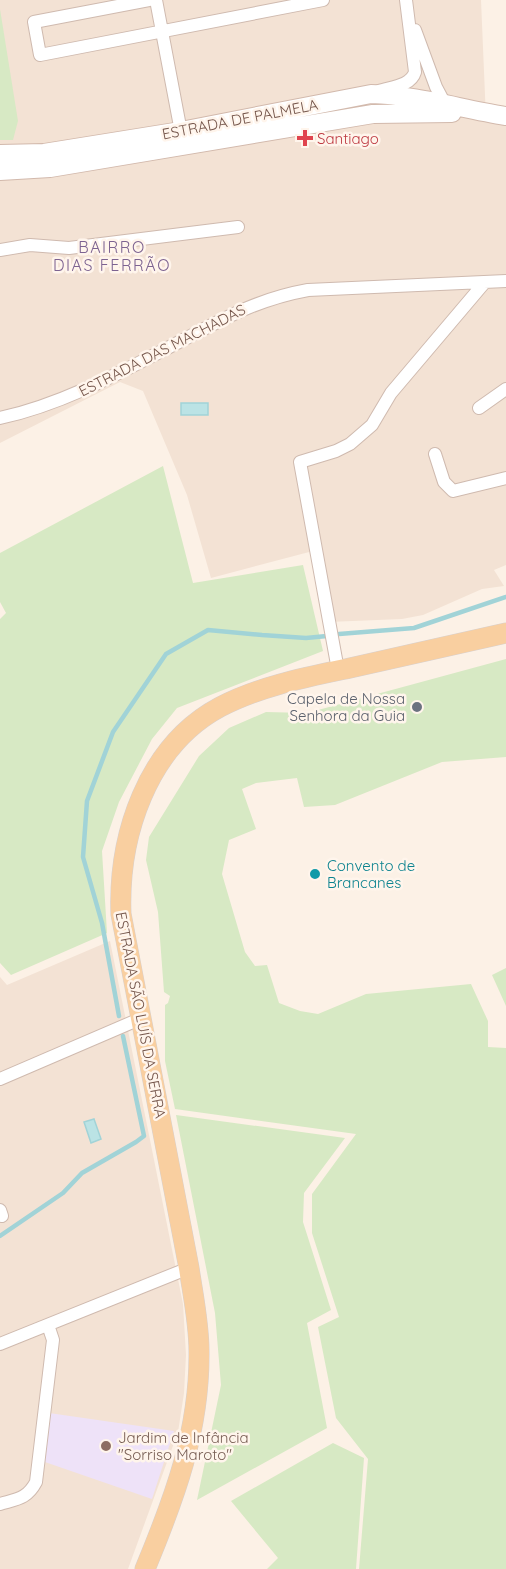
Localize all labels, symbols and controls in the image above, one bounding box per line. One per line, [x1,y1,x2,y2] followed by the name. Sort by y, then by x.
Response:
[160,95,320,143] street label: ESTRADA DE PALMELA
[317,129,379,148] place label: Santiago
[298,131,312,145] marker: Santiago
[53,237,171,275] district label: BAIRRO DIAS FERRÃO
[76,300,248,400] street label: ESTRADA DAS MACHADAS
[287,689,405,725] place label: Capela de Nossa Senhora da Guia
[410,700,424,714] marker: Capela de Nossa Senhora da Guia
[327,856,415,892] place label: Convento de Brancanes
[308,867,322,881] marker: Convento de Brancanes
[112,910,170,1120] street label: ESTRADA SÃO LUÍS DA SERRA
[118,1428,249,1464] place label: Jardim de Infância "Sorriso Maroto"
[99,1439,113,1453] marker: Jardim de Infância "Sorriso Maroto"

